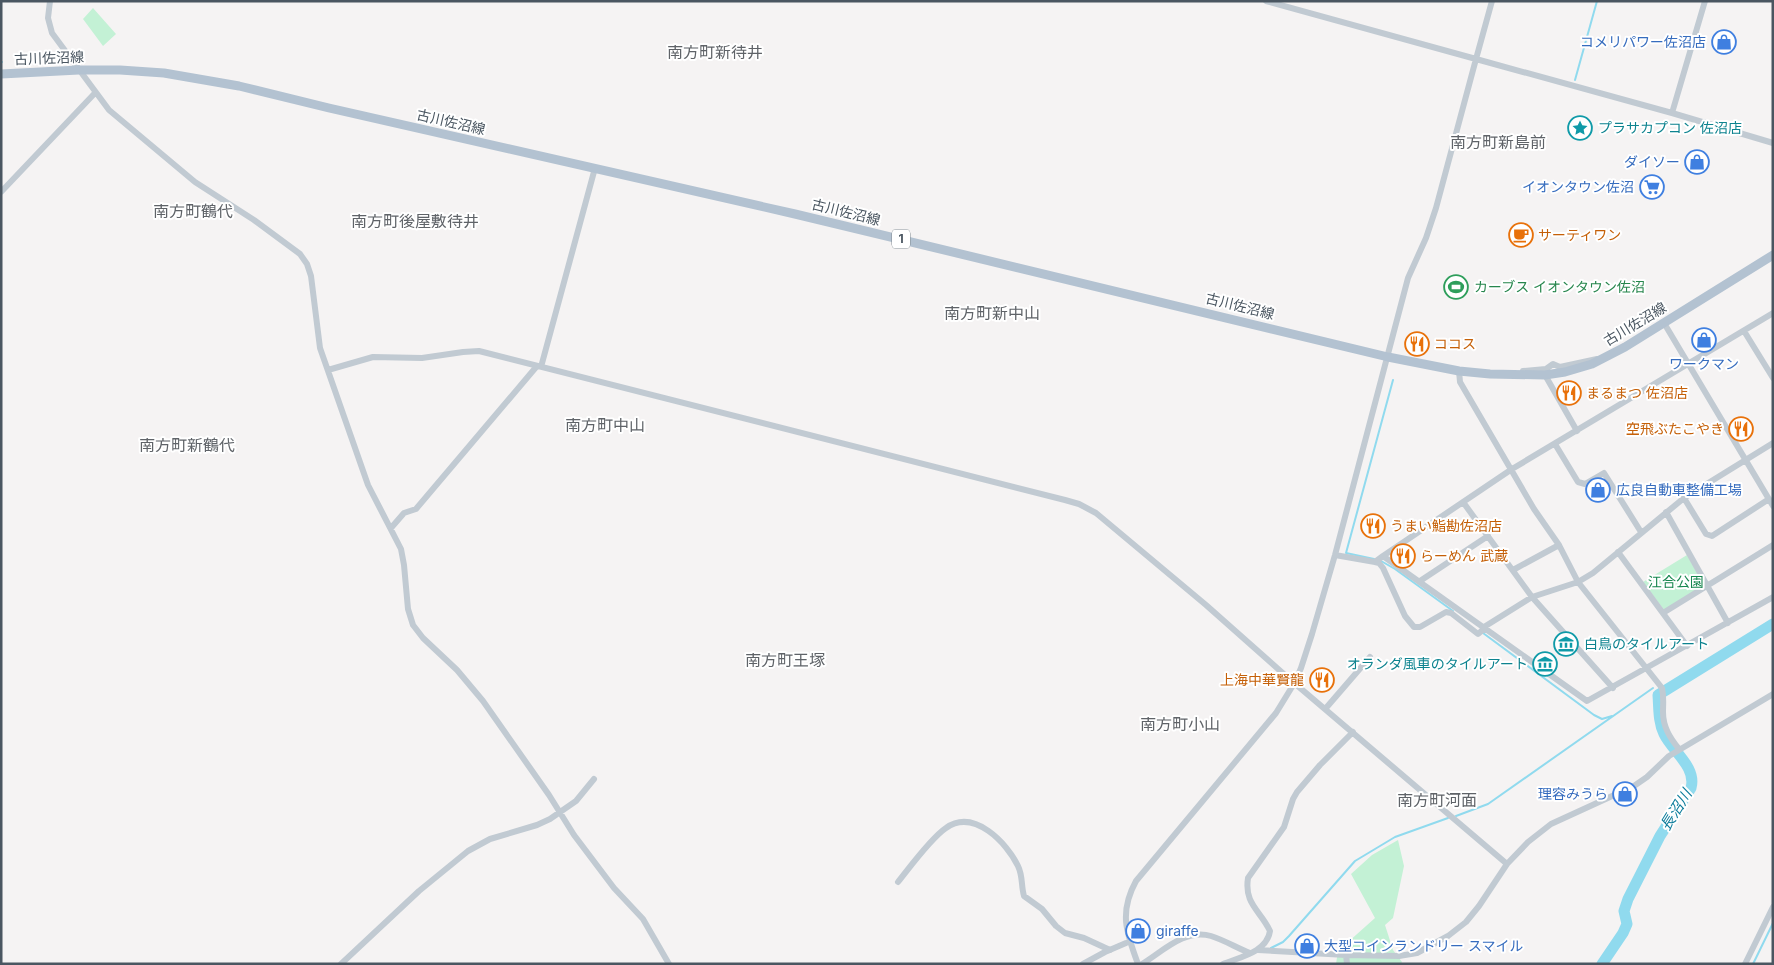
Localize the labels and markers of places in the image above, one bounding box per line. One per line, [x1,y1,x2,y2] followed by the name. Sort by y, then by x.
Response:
[1711,29,1737,55] shop icon: コメリパワー佐沼店
[1580,33,1706,50] place label: コメリパワー佐沼店
[1567,115,1593,141] place icon: プラサカプコン 佐沼店
[1598,119,1742,136] place label: プラサカプコン 佐沼店
[1684,149,1710,175] shop icon: ダイソー
[1624,153,1680,170] place label: ダイソー
[1639,174,1665,200] supermarket icon: イオンタウン佐沼
[1522,178,1634,195] place label: イオンタウン佐沼
[1508,222,1534,248] cafe icon: サーティワン
[1538,226,1621,243] place label: サーティワン
[1443,274,1469,300] sports icon: カーブス イオンタウン佐沼
[1474,278,1645,295] place label: カーブス イオンタウン佐沼
[1691,327,1717,353] shop icon: ワークマン
[1404,331,1430,357] restaurant icon: ココス
[1434,335,1476,352] place label: ココス
[1669,355,1739,372] place label: ワークマン
[1556,380,1582,406] restaurant icon: まるまつ 佐沼店
[1586,384,1688,401] place label: まるまつ 佐沼店
[1728,416,1754,442] restaurant icon: 空飛ぶたこやき
[1626,420,1724,437] place label: 空飛ぶたこやき
[1585,477,1611,503] shop icon: 広良自動車整備工場
[1616,481,1742,498] place label: 広良自動車整備工場
[1360,513,1386,539] restaurant icon: うまい鮨勘佐沼店
[1390,517,1502,534] place label: うまい鮨勘佐沼店
[1390,543,1416,569] restaurant icon: らーめん 武蔵
[1420,547,1508,564] place label: らーめん 武蔵
[1553,631,1579,657] museum icon: 白鳥のタイルアート
[1584,635,1709,652] place label: 白鳥のタイルアート
[1532,651,1558,677] museum icon: オランダ風車のタイルアート
[1347,655,1528,672] place label: オランダ風車のタイルアート
[1309,667,1335,693] restaurant icon: 上海中華賢龍
[1220,671,1304,688] place label: 上海中華賢龍
[1612,781,1638,807] shop icon: 理容みうら
[1538,785,1608,802] place label: 理容みうら
[1125,918,1151,944] shop icon: giraffe
[1156,922,1199,939] place label: giraffe
[1294,933,1320,959] shop icon: 大型コインランドリー スマイル
[1324,937,1524,954] place label: 大型コインランドリー スマイル

